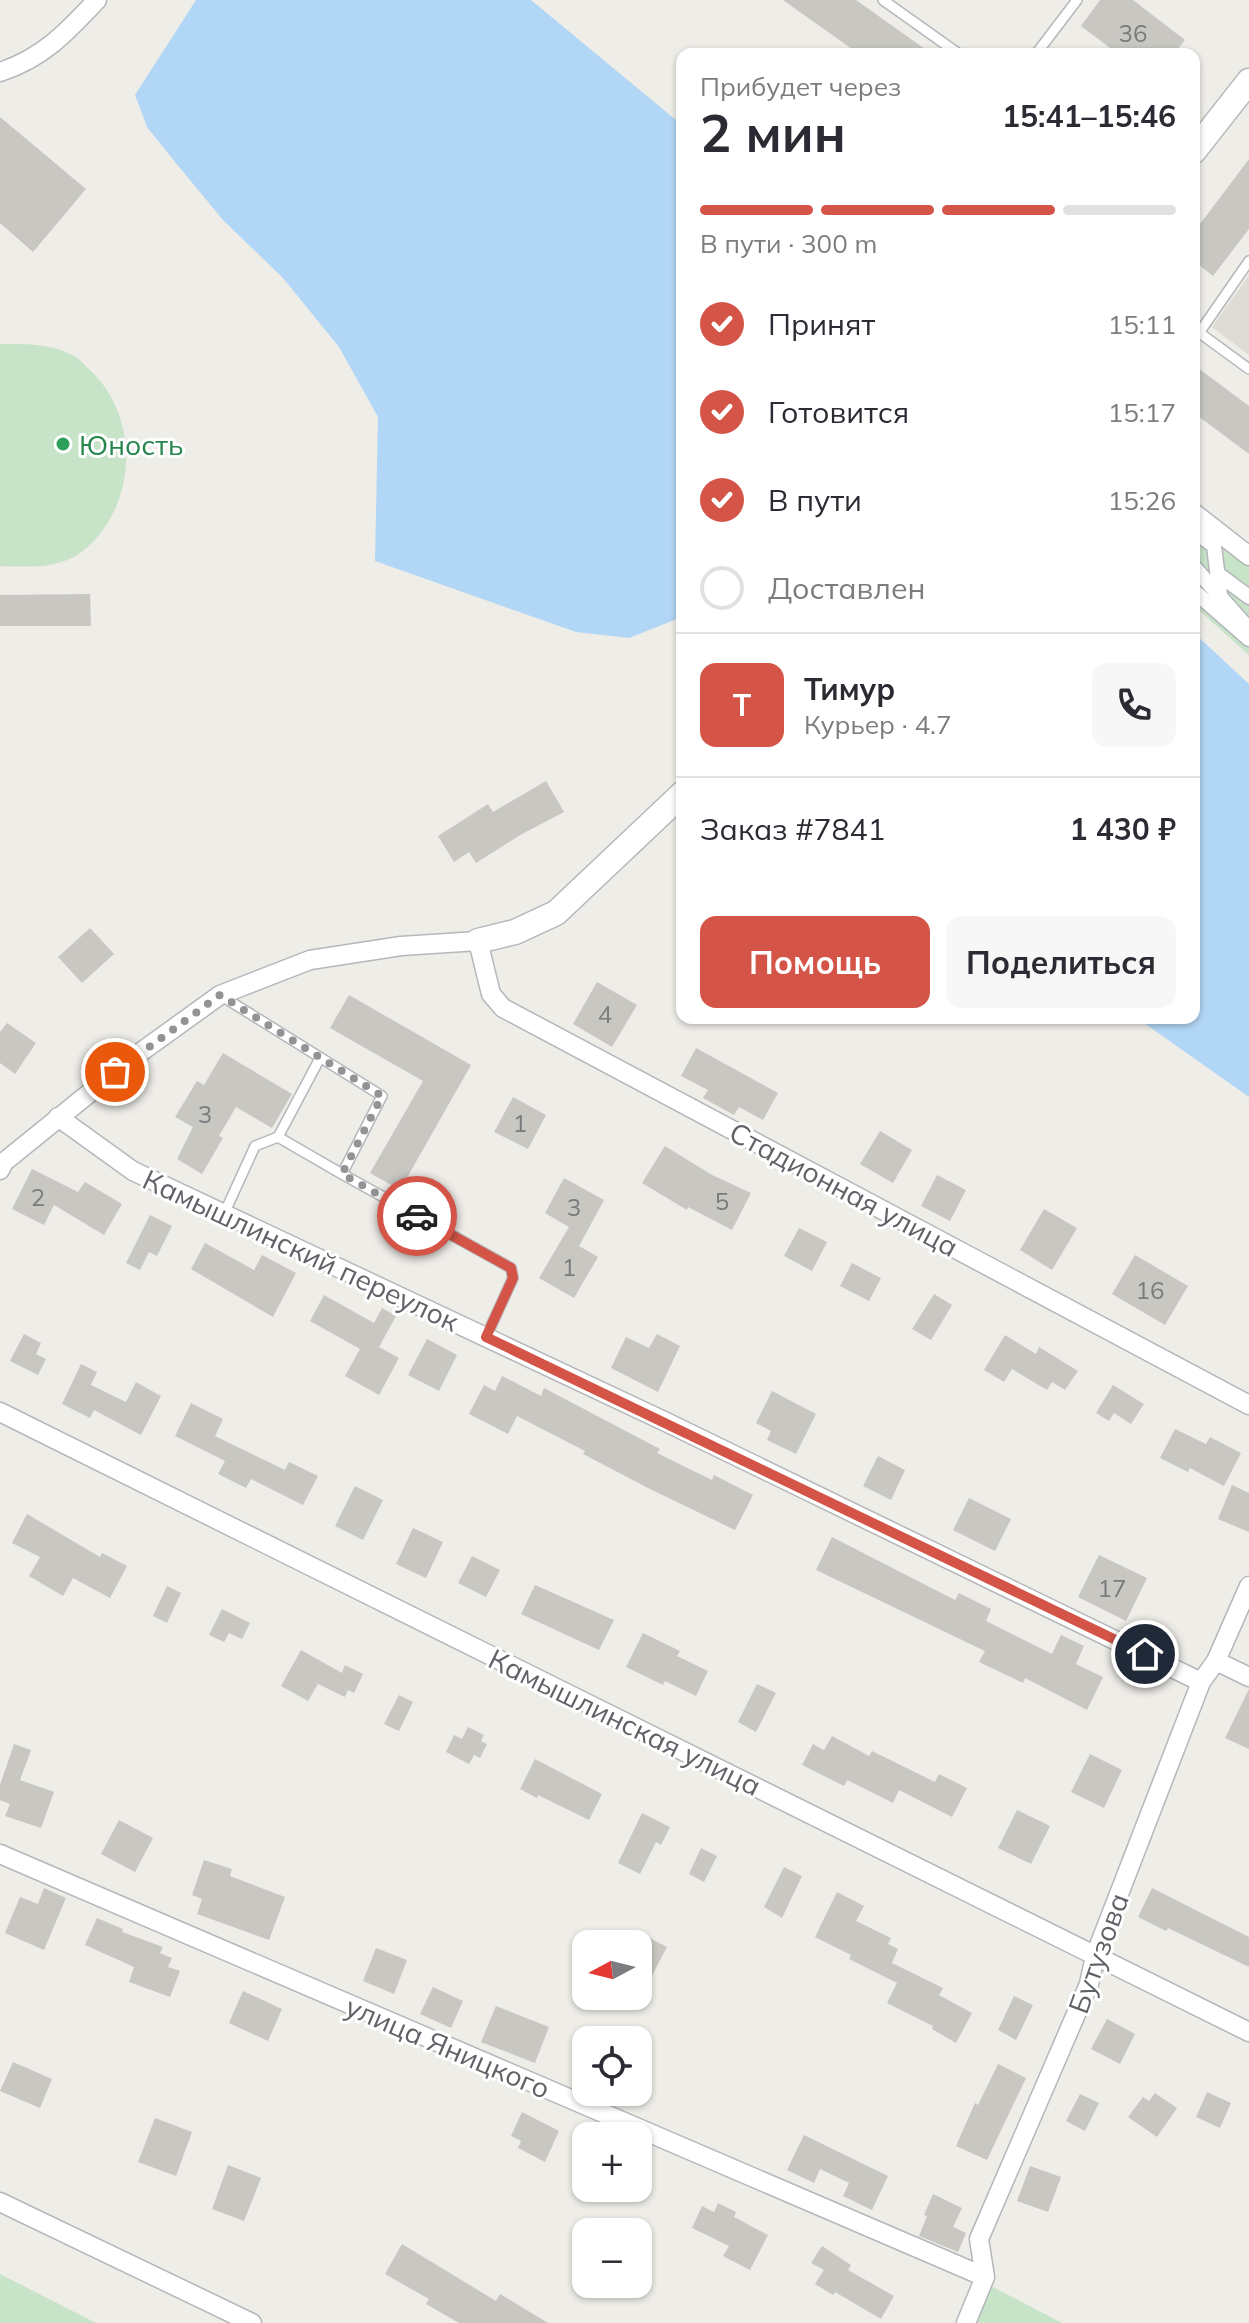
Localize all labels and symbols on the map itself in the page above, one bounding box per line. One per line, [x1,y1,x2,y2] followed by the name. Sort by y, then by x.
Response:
[1119,18,1147,48] house number: 36
[79,427,183,462] place label: Юность
[54,435,72,453] marker: Юность
[598,999,612,1029] house number: 4
[81,1038,149,1106] pin
[198,1099,212,1129] house number: 3
[513,1108,527,1138] house number: 1
[724,1114,964,1264] street label: Стадионная улица
[138,1161,465,1339] street label: Камышлинский переулок
[377,1176,457,1256] courier
[31,1182,45,1212] house number: 2
[715,1186,729,1216] house number: 5
[567,1192,581,1222] house number: 3
[562,1252,576,1282] house number: 1
[1136,1275,1164,1305] house number: 16
[1098,1573,1126,1603] house number: 17
[1111,1620,1179,1688] pin
[483,1641,767,1803] street label: Камышлинская улица
[1060,1888,1136,2018] street label: Бутузова
[572,1930,652,2010] north arrow
[340,1988,556,2106] street label: улица Яницкого

